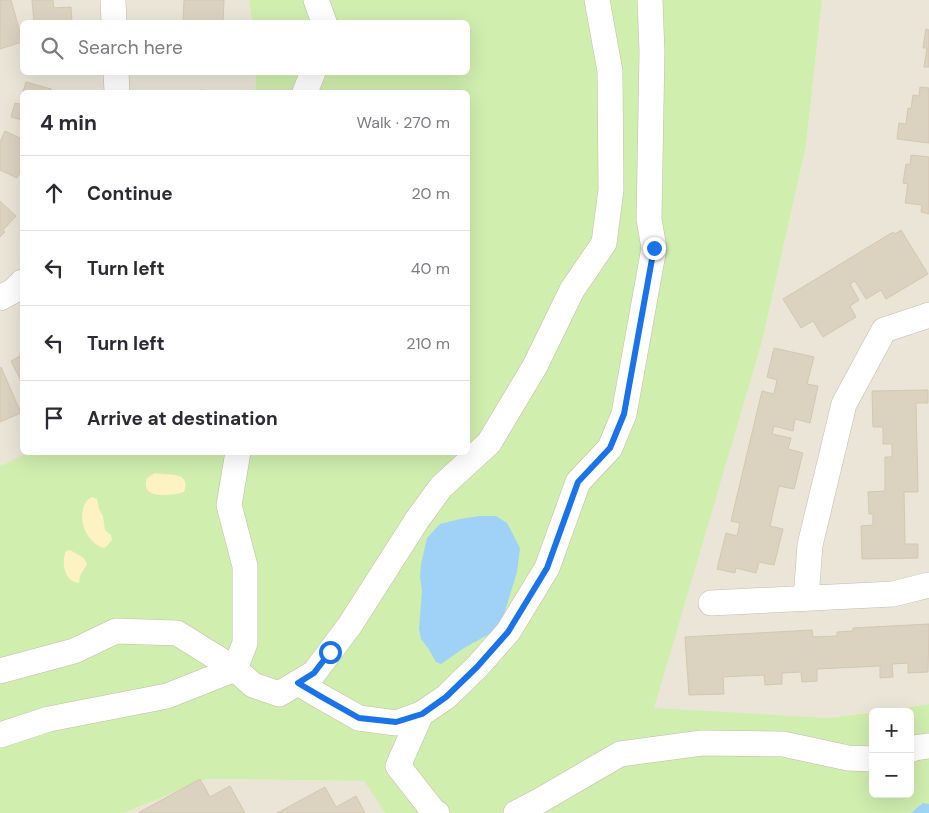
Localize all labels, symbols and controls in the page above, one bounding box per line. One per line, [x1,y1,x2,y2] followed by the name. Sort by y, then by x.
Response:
[20,20,470,75] search box
[38,34,66,62] icon: search
[78,35,183,60] text: Search here
[40,109,97,137] text: 4 min
[357,112,450,133] text: Walk · 270 m
[40,179,68,207] icon: ahead
[87,181,173,206] text: Continue
[411,183,450,204] text: 20 m
[643,237,666,260] route end
[40,254,68,282] icon: left
[87,256,165,281] text: Turn left
[411,258,450,279] text: 40 m
[40,329,68,357] icon: left
[87,331,165,356] text: Turn left
[406,333,450,354] text: 210 m
[40,404,68,432] icon: arrive
[87,406,278,431] text: Arrive at destination
[319,641,342,664] route start
[869,708,914,798] map controls
[869,708,914,753] button: +
[869,753,914,798] button: −

